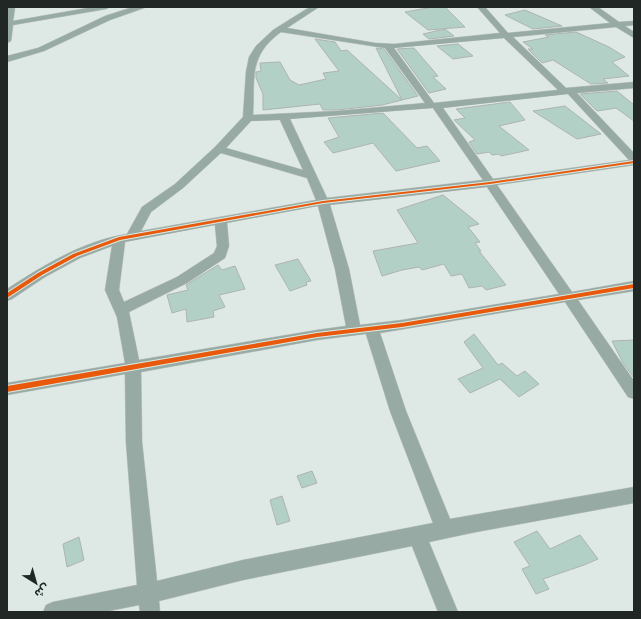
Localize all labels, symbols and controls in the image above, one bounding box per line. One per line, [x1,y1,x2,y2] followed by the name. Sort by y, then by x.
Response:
[16,563,56,603] north arrow
[32,581,52,601] text: ش

